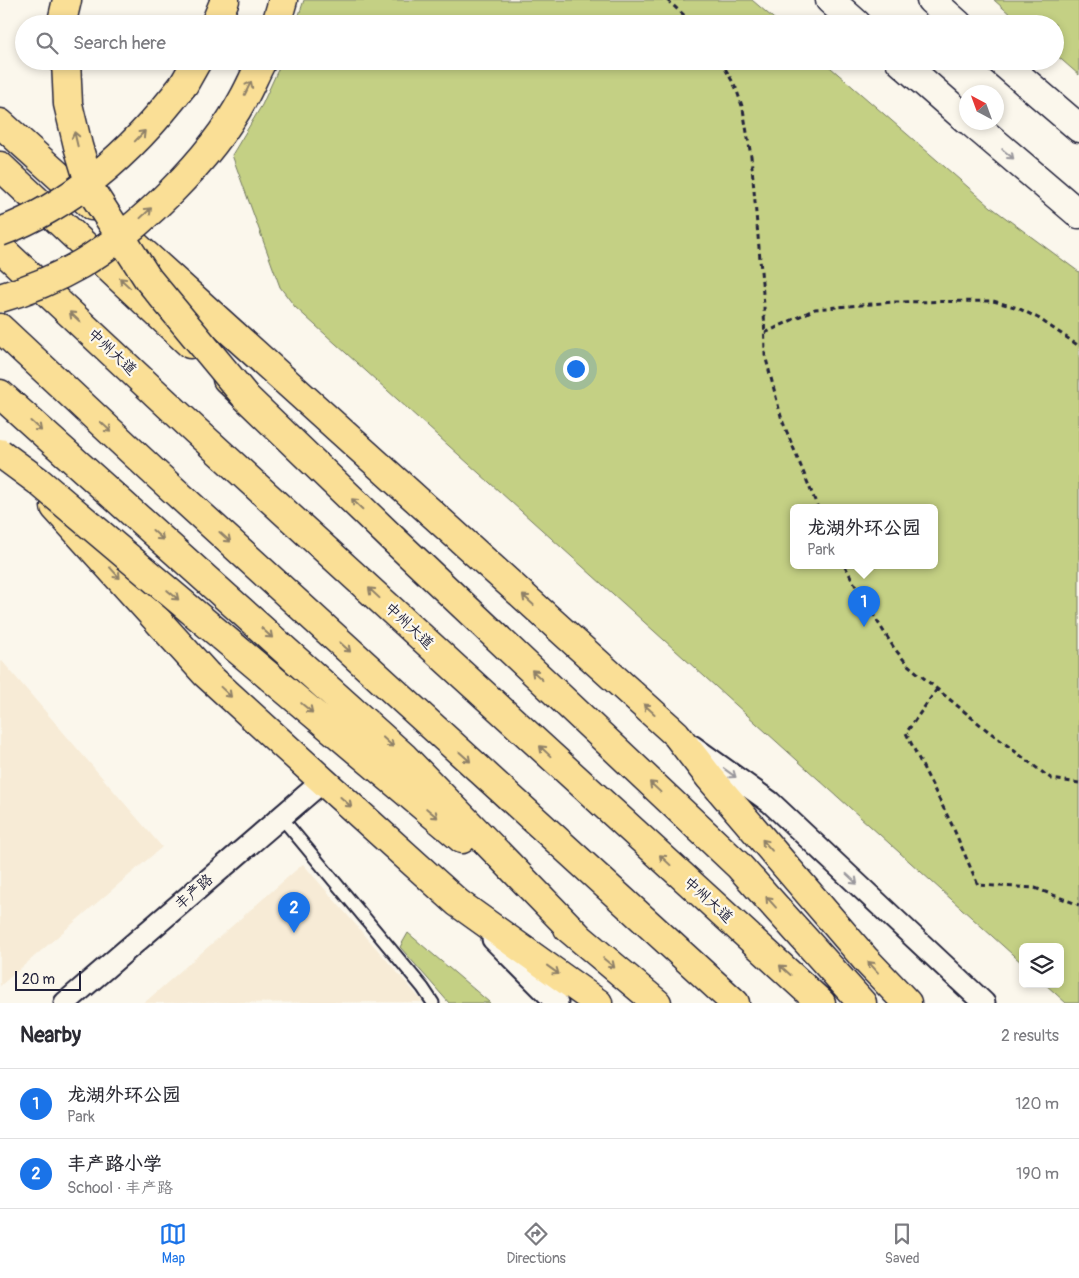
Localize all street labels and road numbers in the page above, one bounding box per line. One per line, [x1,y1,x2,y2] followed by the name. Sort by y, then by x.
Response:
[84,325,140,379] street label: 中州大道
[381,599,437,653] street label: 中州大道
[171,870,217,914] street label: 丰产路
[679,873,737,927] street label: 中州大道

